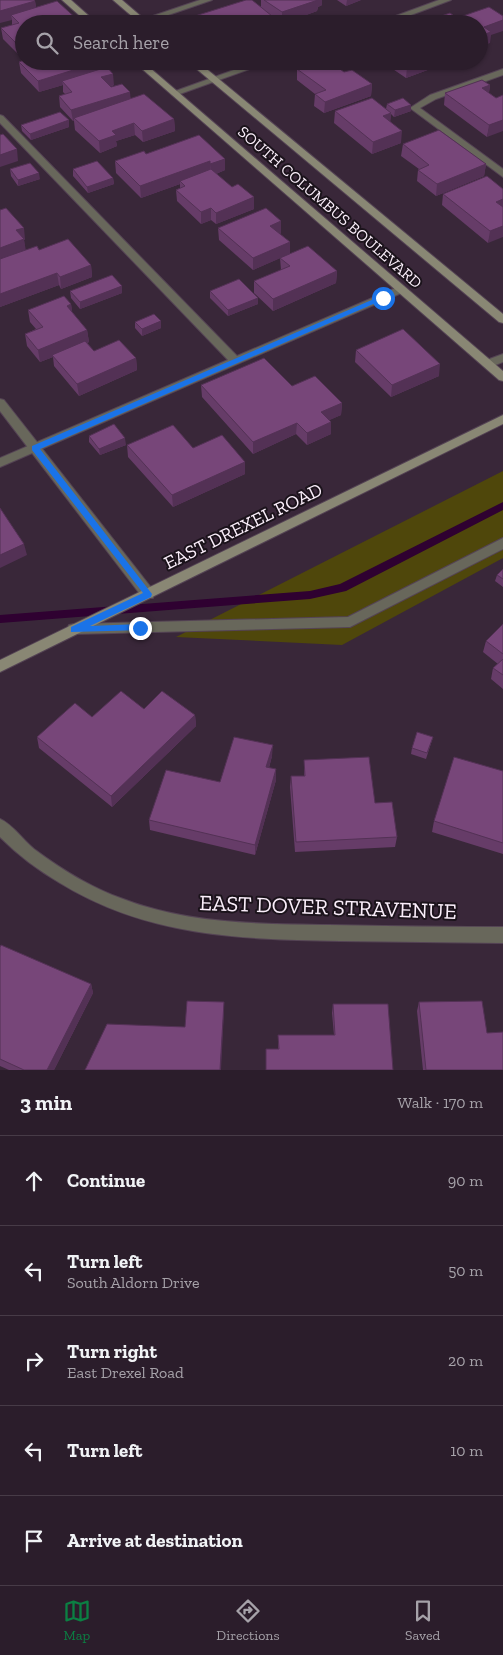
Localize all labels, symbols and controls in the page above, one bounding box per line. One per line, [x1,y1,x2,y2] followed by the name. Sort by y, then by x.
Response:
[15,15,488,70] search box
[33,29,61,57] icon: search
[73,31,169,54] text: Search here
[234,122,426,292] street label: SOUTH COLUMBUS BOULEVARD
[372,287,395,310] route start
[160,478,326,574] street label: EAST DREXEL ROAD
[129,617,152,640] route end
[199,889,457,925] street label: EAST DOVER STRAVENUE
[20,1090,72,1115] text: 3 min
[398,1093,483,1112] text: Walk · 170 m
[20,1167,48,1195] icon: ahead
[67,1169,145,1192] text: Continue
[448,1171,483,1190] text: 90 m
[67,1250,142,1273] text: Turn left
[20,1257,48,1285] icon: left
[448,1261,483,1280] text: 50 m
[67,1273,199,1292] text: South Aldorn Drive
[67,1340,157,1363] text: Turn right
[20,1347,48,1375] icon: right
[448,1351,483,1370] text: 20 m
[67,1363,184,1382] text: East Drexel Road
[20,1437,48,1465] icon: left
[67,1439,142,1462] text: Turn left
[450,1441,483,1460] text: 10 m
[20,1527,48,1555] icon: arrive
[67,1529,243,1552] text: Arrive at destination
[63,1597,91,1644] tab: Map
[216,1597,280,1644] tab: Directions
[405,1597,440,1644] tab: Saved

